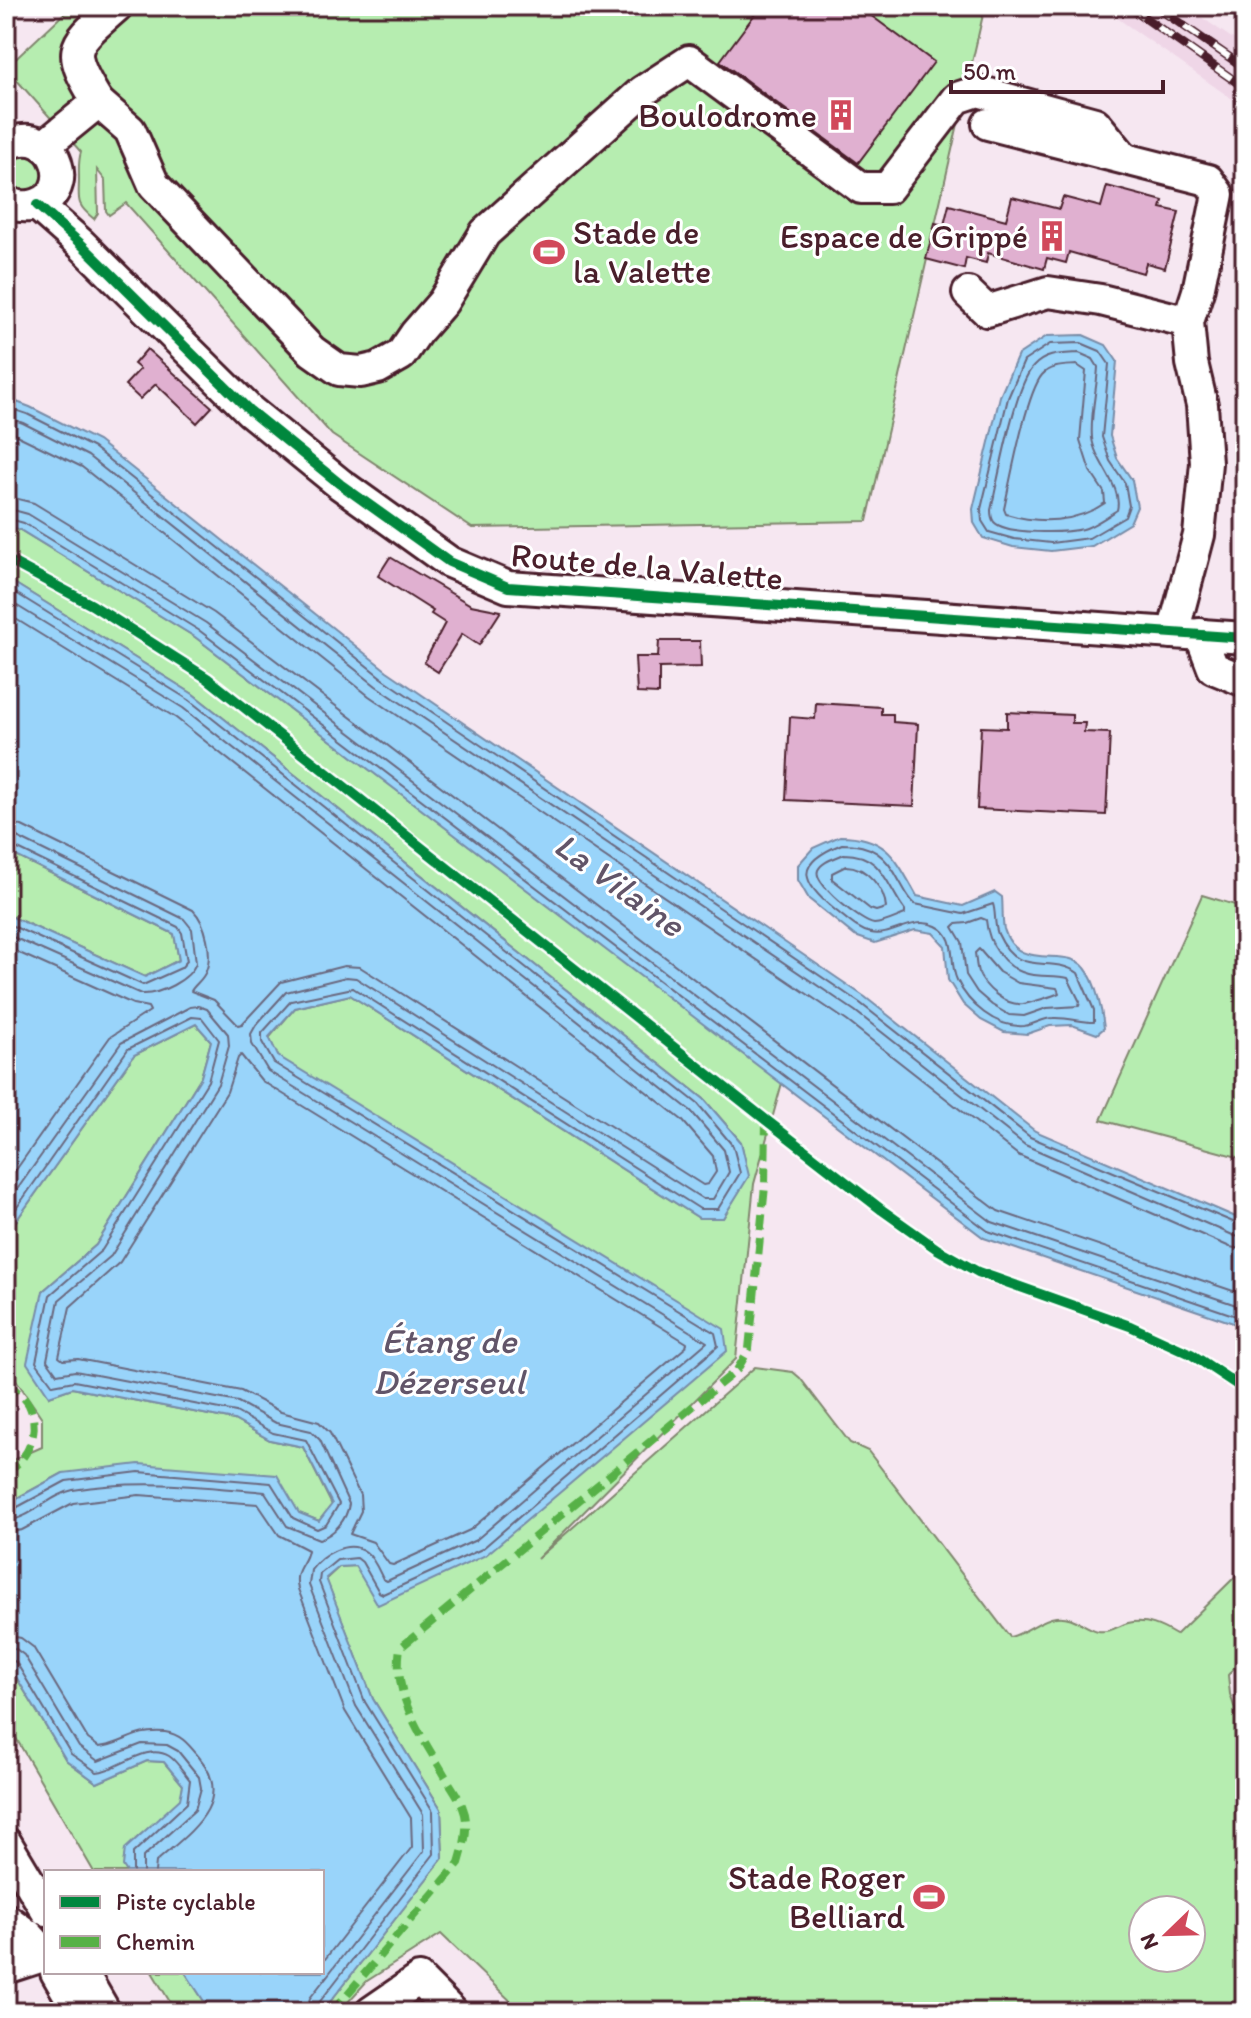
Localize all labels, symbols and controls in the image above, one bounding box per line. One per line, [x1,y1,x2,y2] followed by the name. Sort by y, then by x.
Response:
[951,44,1163,94] scale bar
[963,57,1016,86] text: 50 m
[638,95,817,136] place label: Boulodrome
[824,98,858,132] building icon: Boulodrome
[573,212,711,292] place label: Stade de la Valette
[780,216,1028,257] place label: Espace de Grippé
[1035,219,1069,253] building icon: Espace de Grippé
[532,235,566,269] sports icon: Stade de la Valette
[509,534,785,599] street label: Route de la Valette
[546,823,694,947] water label: La Vilaine
[373,1319,528,1403] water label: Étang de Dézerseul
[728,1857,905,1937] place label: Stade Roger Belliard
[44,1870,324,1974] legend
[912,1880,946,1914] sports icon: Stade Roger Belliard
[116,1887,256,1916] text: Piste cyclable
[1127,1894,1207,1974] north arrow
[116,1927,195,1956] text: Chemin
[1134,1930,1164,1954] text: N

